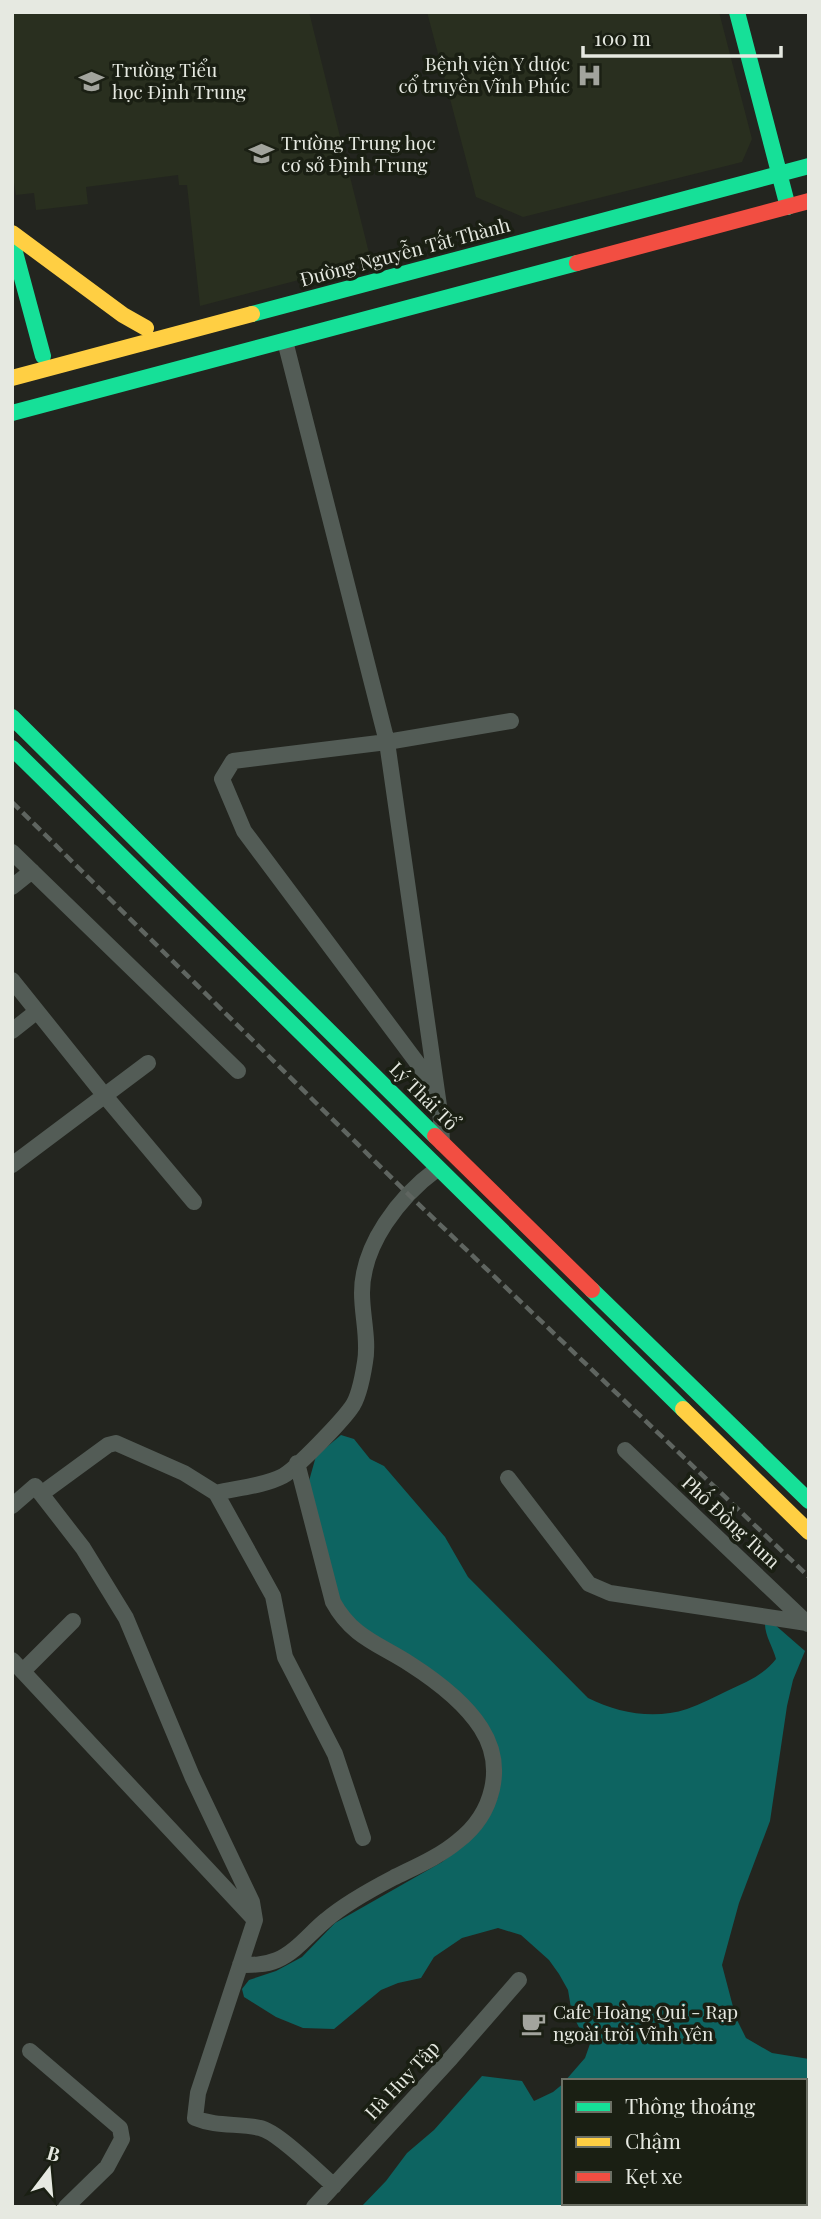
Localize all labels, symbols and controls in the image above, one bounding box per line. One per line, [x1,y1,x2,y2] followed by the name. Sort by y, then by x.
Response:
[583,14,781,58] scale bar
[594,23,651,51] text: 100 m
[398,50,570,98] place label: Bệnh viện Y dược cổ truyền Vĩnh Phúc
[112,56,246,104] place label: Trường Tiểu học Định Trung
[576,61,604,89] hospital icon: Bệnh viện Y dược cổ truyền Vĩnh Phúc
[78,67,106,95] school or university icon: Trường Tiểu học Định Trung
[281,129,436,177] place label: Trường Trung học cơ sở Định Trung
[247,140,275,168] school or university icon: Trường Trung học cơ sở Định Trung
[297,210,513,292] street label: Đường Nguyễn Tất Thành
[385,1055,466,1136] street label: Lý Thái Tổ
[677,1469,786,1574] street label: Phố Đồng Tum
[553,1998,738,2046] place label: Cafe Hoàng Qui - Rạp ngoài trời Vĩnh Yên
[519,2009,547,2037] cafe icon: Cafe Hoàng Qui - Rạp ngoài trời Vĩnh Yên
[358,2034,444,2124] street label: Hà Huy Tập
[562,2079,807,2205] legend
[625,2091,755,2119] text: Thông thoáng
[625,2126,681,2154] text: Chậm
[14,2135,84,2205] north arrow
[44,2138,64,2167] text: B
[625,2161,683,2189] text: Kẹt xe

